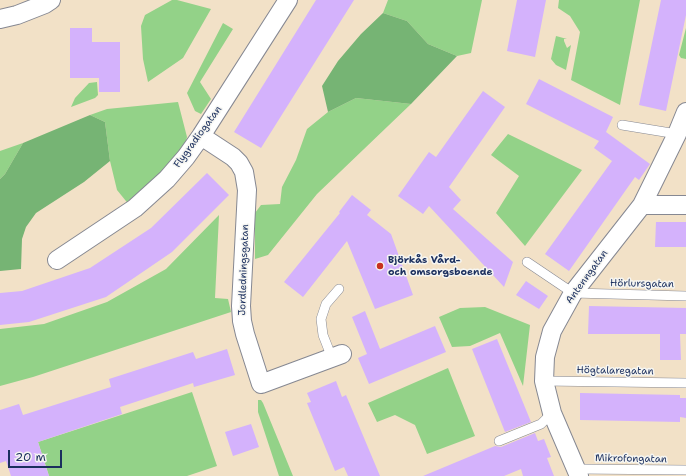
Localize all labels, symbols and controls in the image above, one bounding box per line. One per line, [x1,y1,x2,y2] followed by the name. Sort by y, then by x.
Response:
[171,104,225,170] street label: Flygradiogatan
[236,224,252,316] street label: Jordledningsgatan
[563,248,611,306] street label: Antenngatan
[388,254,492,278] place label: Björkås Vård- och omsorgsboende
[375,261,385,271] marker: Björkås Vård- och omsorgsboende
[610,277,674,291] street label: Hörlursgatan
[576,364,654,378] street label: Högtalaregatan
[10,442,64,468] scale bar
[15,449,46,465] text: 20 m
[595,452,667,466] street label: Mikrofongatan

